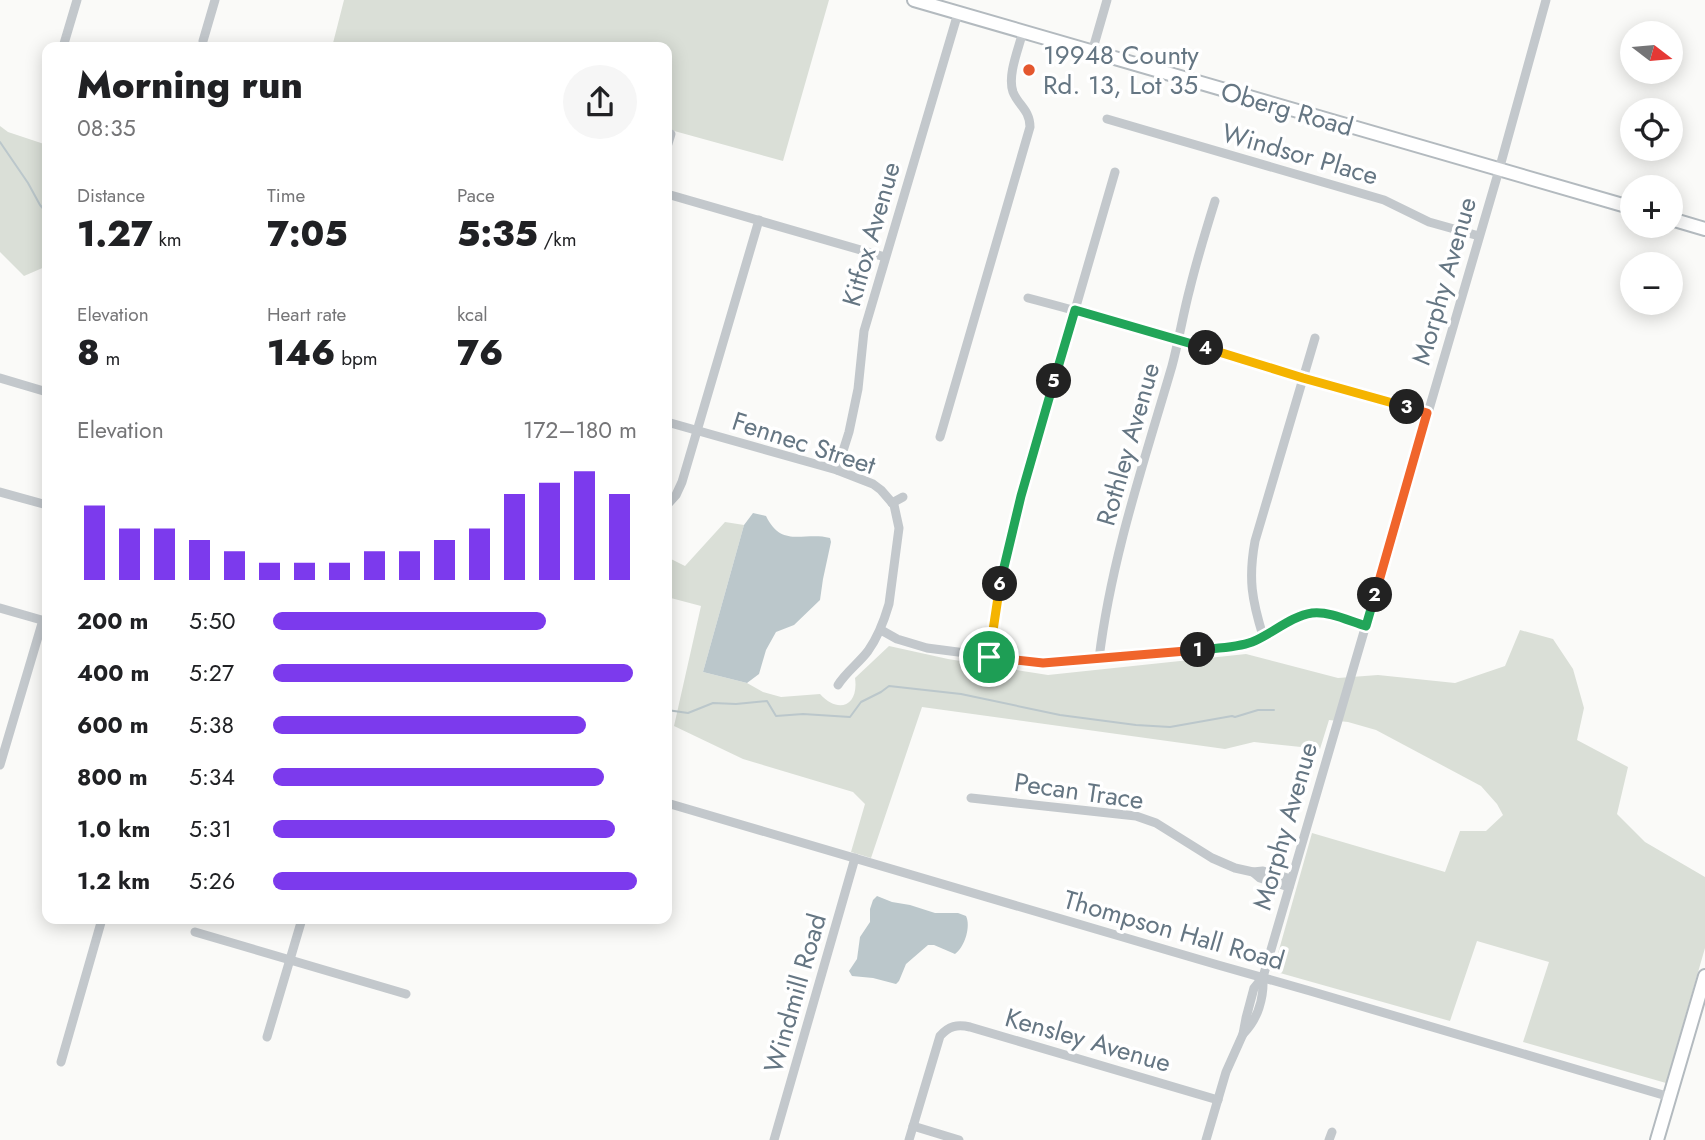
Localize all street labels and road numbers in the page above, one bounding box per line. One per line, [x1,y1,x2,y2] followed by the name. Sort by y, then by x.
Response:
[1216,72,1358,146] street label: Oberg Road
[1217,114,1383,194] street label: Windsor Place
[832,157,910,311] street label: Kitfox Avenue
[1402,193,1486,369] street label: Morphy Avenue
[1087,358,1169,530] street label: Rothley Avenue
[727,402,881,484] street label: Fennec Street
[1243,738,1327,914] street label: Morphy Avenue
[1012,763,1146,819] street label: Pecan Trace
[1059,880,1289,980] street label: Thompson Hall Road
[754,909,836,1077] street label: Windmill Road
[1001,998,1175,1082] street label: Kensley Avenue

